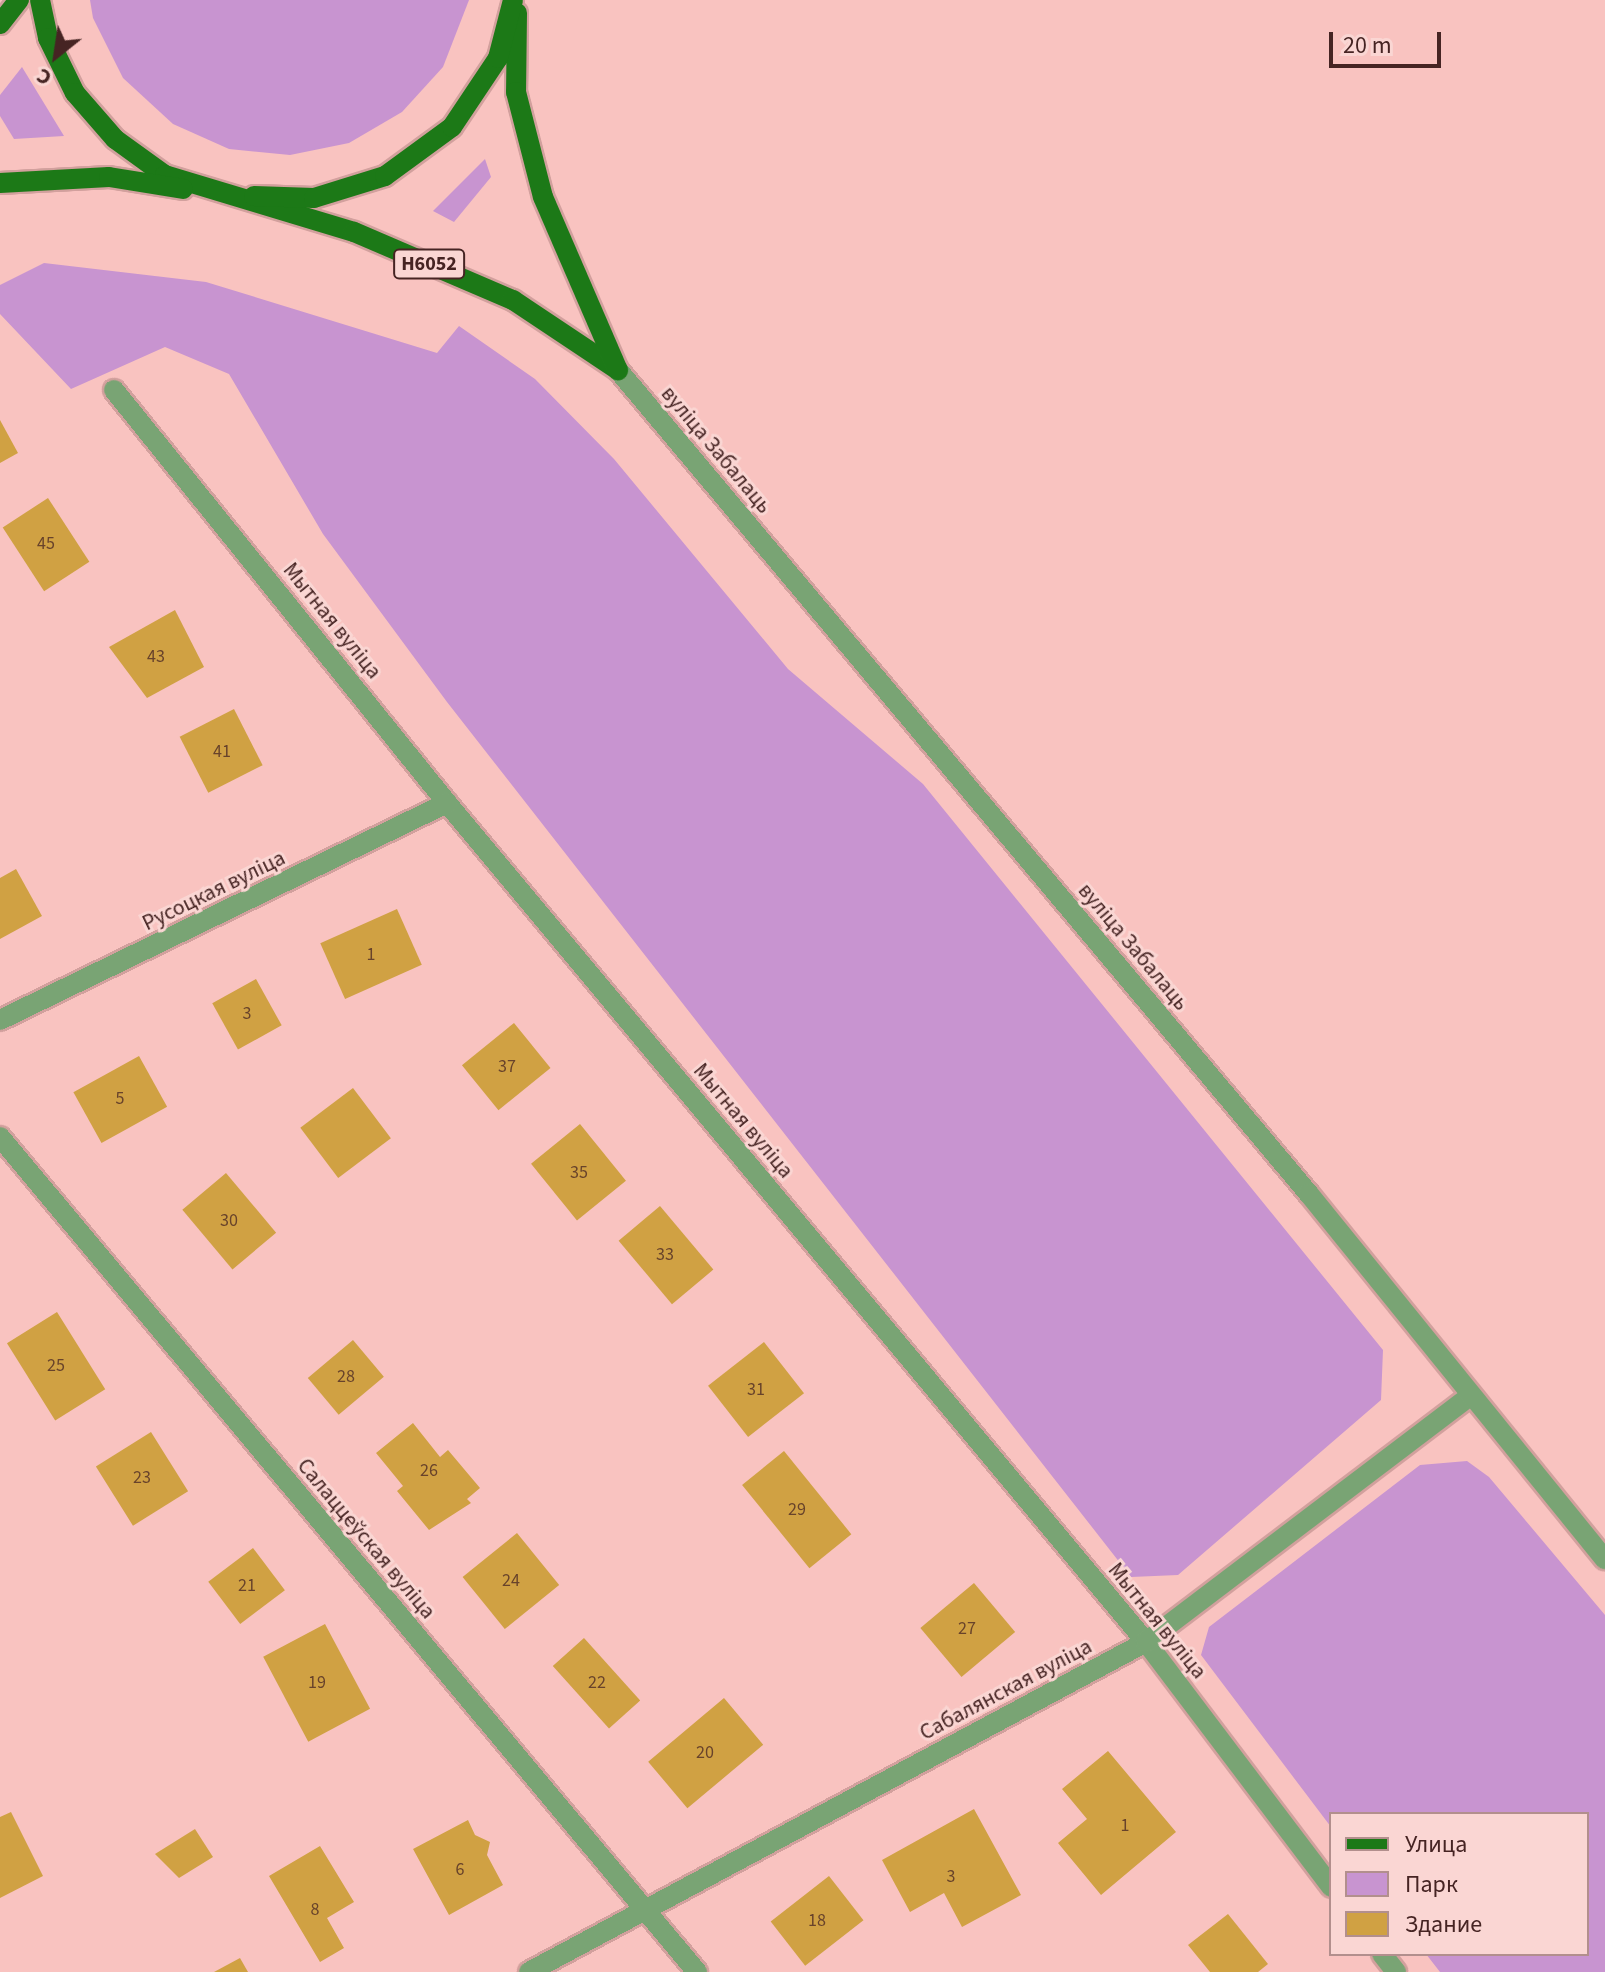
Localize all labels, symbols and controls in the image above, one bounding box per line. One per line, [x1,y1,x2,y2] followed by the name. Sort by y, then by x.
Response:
[16,16,96,96] north arrow
[1333,16,1445,66] scale bar
[1343,28,1392,63] text: 20 m
[30,60,58,94] text: С
[393,248,465,280] road number: Н6052
[655,381,777,519] street label: вуліца Забалаць
[37,533,55,555] house number: 45
[277,558,387,684] street label: Мытная вуліца
[147,646,165,668] house number: 43
[213,741,231,763] house number: 41
[138,845,290,937] street label: Русоцкая вуліца
[1072,878,1194,1016] street label: вуліца Забалаць
[367,944,375,966] house number: 1
[243,1003,251,1025] house number: 3
[498,1056,516,1078] house number: 37
[687,1058,799,1184] street label: Мытная вуліца
[116,1088,124,1110] house number: 5
[570,1162,588,1184] house number: 35
[220,1210,238,1232] house number: 30
[656,1244,674,1266] house number: 33
[47,1355,65,1377] house number: 25
[337,1366,355,1388] house number: 28
[747,1379,765,1401] house number: 31
[291,1453,441,1625] street label: Салаццеўская вуліца
[420,1460,438,1482] house number: 26
[133,1467,151,1489] house number: 23
[788,1499,806,1521] house number: 29
[1102,1558,1212,1684] street label: Мытная вуліца
[502,1570,520,1592] house number: 24
[238,1575,256,1597] house number: 21
[958,1618,976,1640] house number: 27
[915,1633,1097,1747] street label: Сабалянская вуліца
[308,1672,326,1694] house number: 19
[588,1672,606,1694] house number: 22
[696,1742,714,1764] house number: 20
[1329,1812,1589,1956] legend
[1121,1815,1129,1837] house number: 1
[1405,1827,1467,1862] text: Улица
[456,1859,464,1881] house number: 6
[947,1866,955,1888] house number: 3
[1405,1867,1458,1902] text: Парк
[311,1899,319,1921] house number: 8
[1405,1907,1482,1942] text: Здание
[808,1910,826,1932] house number: 18

